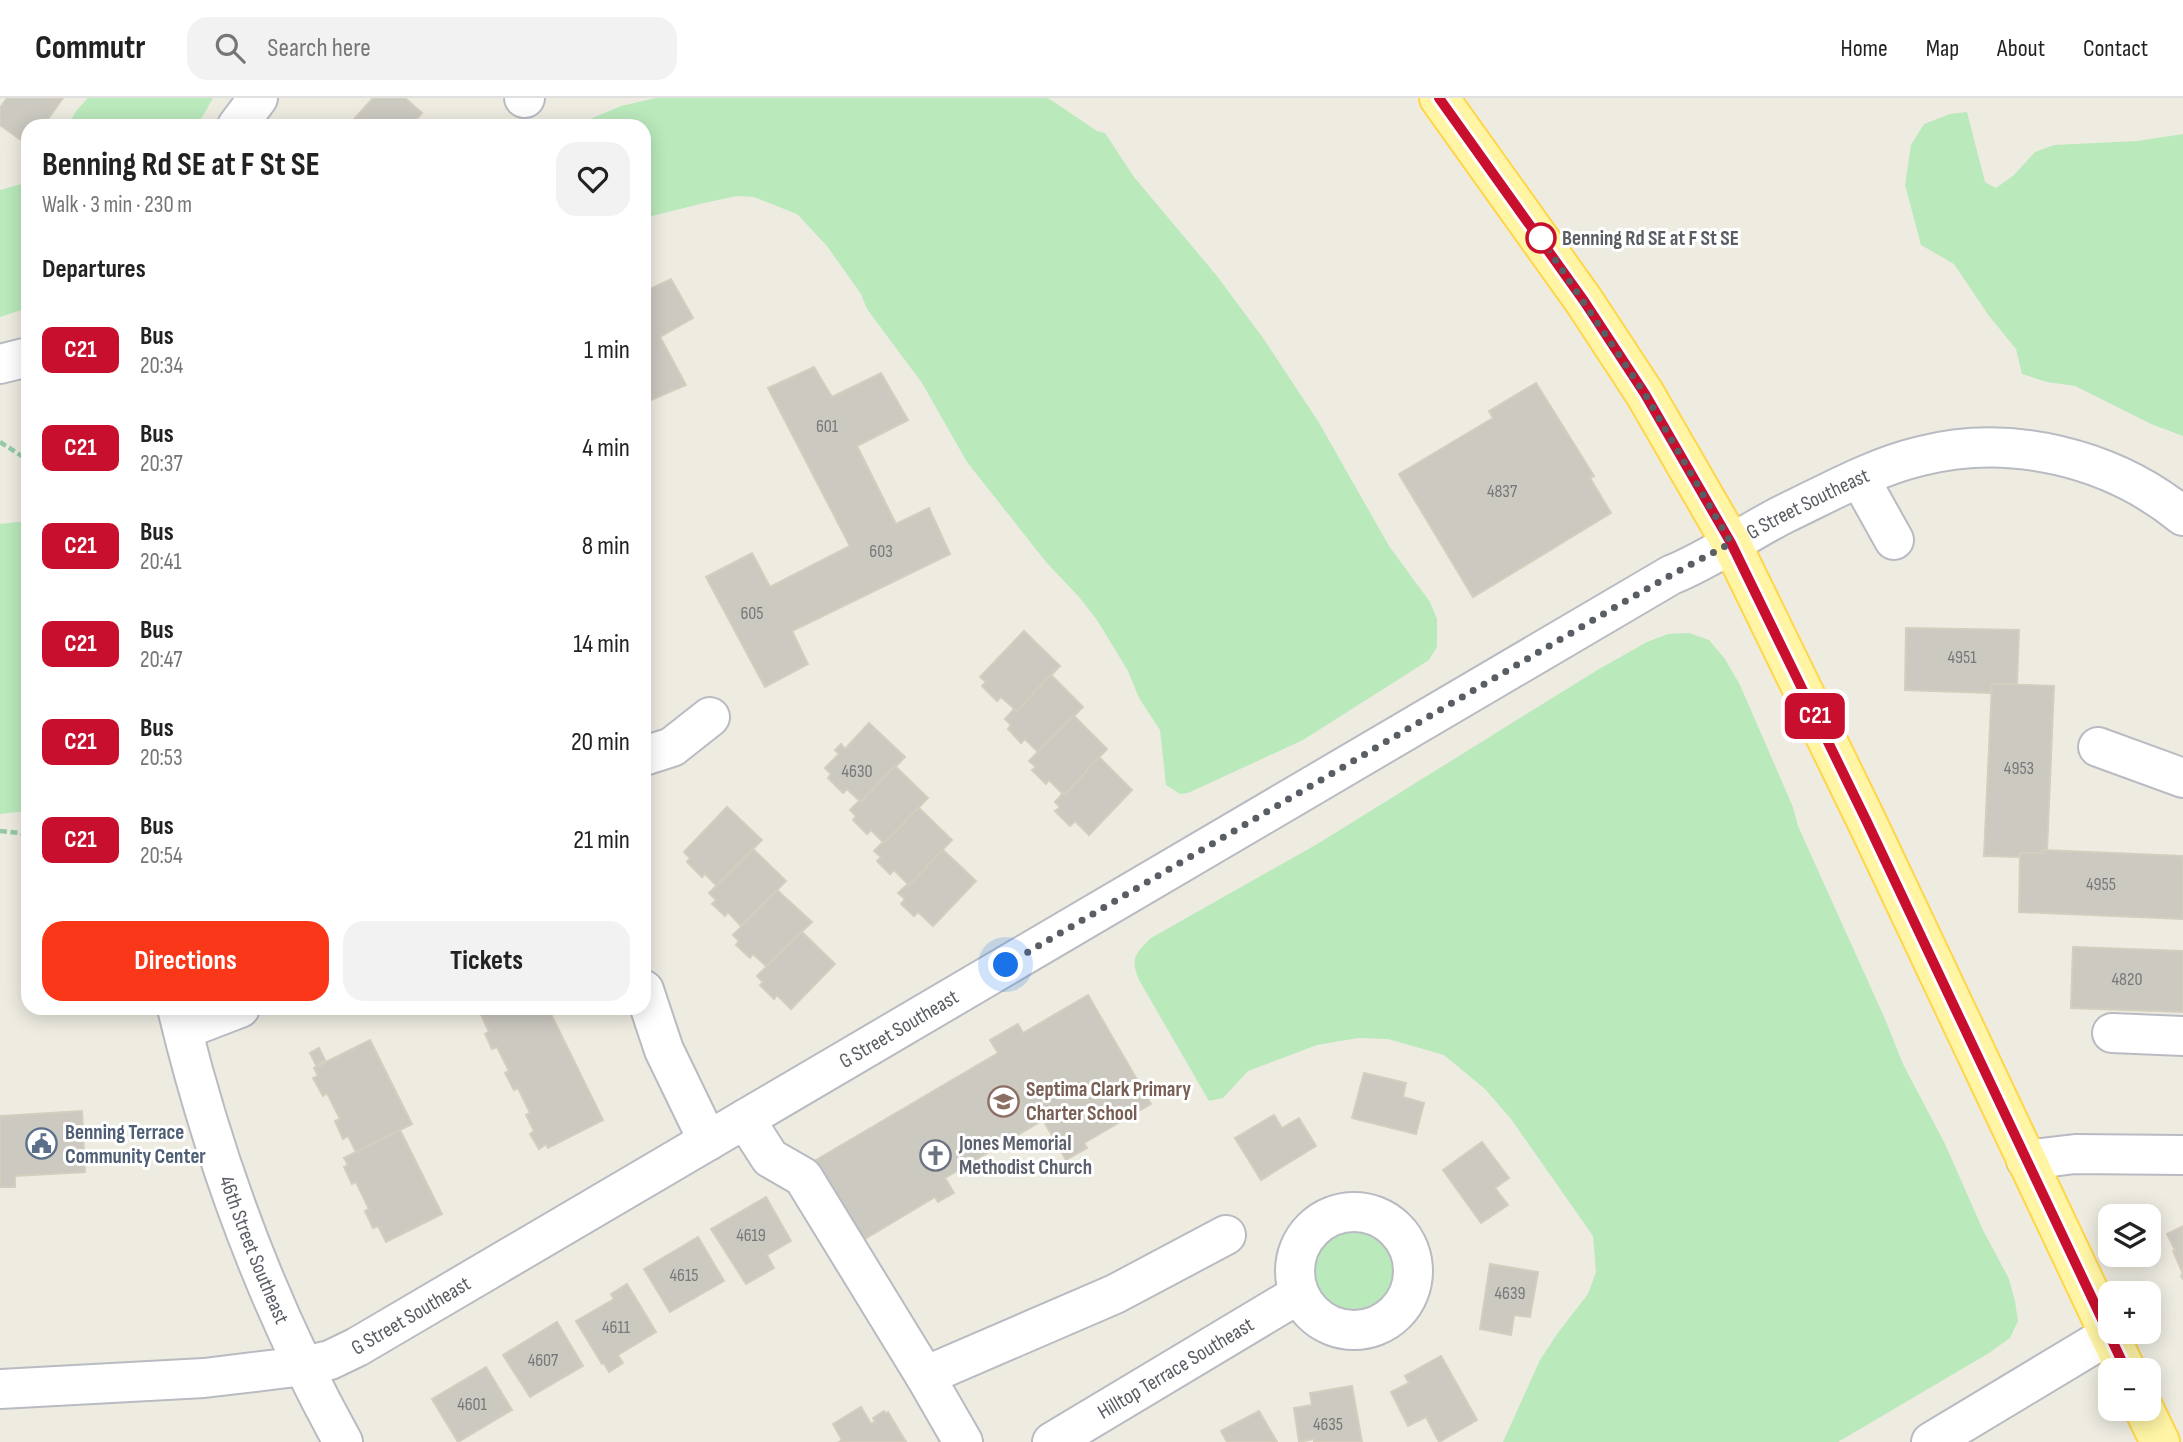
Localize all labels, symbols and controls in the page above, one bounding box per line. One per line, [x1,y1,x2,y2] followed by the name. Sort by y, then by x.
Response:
[187,17,677,80] search box
[35,28,145,68] text: Commutr
[211,29,249,67] icon: search
[267,33,371,64] text: Search here
[1840,34,1888,63] text: Home
[1926,34,1959,63] text: Map
[1997,34,2045,63] text: About
[2083,34,2148,63] text: Contact
[556,142,630,216] button: heart
[42,145,320,185] text: Benning Rd SE at F St SE
[42,191,192,219] text: Walk · 3 min · 230 m
[1526,223,1556,253] marker: Benning Rd SE at F St SE
[1562,226,1739,251] place label: Benning Rd SE at F St SE
[42,254,146,285] text: Departures
[140,321,174,352] text: Bus
[64,335,97,364] text: C21
[584,335,630,366] text: 1 min
[140,352,183,380] text: 20:34
[816,416,839,437] house number: 601
[140,419,174,450] text: Bus
[64,433,97,462] text: C21
[582,433,630,464] text: 4 min
[140,450,183,478] text: 20:37
[1742,463,1873,545] street label: G Street Southeast
[1487,481,1518,502] house number: 4837
[140,517,174,548] text: Bus
[64,531,97,560] text: C21
[582,531,630,562] text: 8 min
[869,541,893,562] house number: 603
[140,548,182,576] text: 20:41
[740,603,764,624] house number: 605
[140,615,174,646] text: Bus
[64,629,97,658] text: C21
[573,629,630,660] text: 14 min
[140,646,182,674] text: 20:47
[1947,647,1977,668] house number: 4951
[1775,693,1855,739] line badge: C21
[1799,701,1831,730] text: C21
[140,713,174,744] text: Bus
[64,727,97,756] text: C21
[571,727,630,758] text: 20 min
[140,744,183,772] text: 20:53
[2004,758,2034,779] house number: 4953
[842,761,872,782] house number: 4630
[140,811,174,842] text: Bus
[64,825,97,854] text: C21
[573,825,630,856] text: 21 min
[140,842,183,870] text: 20:54
[2086,874,2116,895] house number: 4955
[42,921,329,1001] button: Directions
[343,921,630,1001] button: Tickets
[988,947,1023,982] your location
[2111,969,2143,990] house number: 4820
[835,984,963,1074] street label: G Street Southeast
[1026,1077,1191,1126] place label: Septima Clark Primary Charter School
[986,1084,1020,1118] school or university icon: Septima Clark Primary Charter School
[65,1120,206,1169] place label: Benning Terrace Community Center
[25,1127,59,1161] public building icon: Benning Terrace Community Center
[958,1131,1092,1180] place label: Jones Memorial Methodist Church
[919,1138,953,1172] church icon: Jones Memorial Methodist Church
[214,1173,294,1328] street label: 46th Street Southeast
[2098,1204,2161,1421] map controls
[2098,1204,2161,1267] button: layers
[736,1225,766,1246] house number: 4619
[670,1265,698,1286] house number: 4615
[347,1271,475,1361] street label: G Street Southeast
[2098,1281,2161,1344] button: +
[1495,1283,1525,1304] house number: 4639
[1093,1312,1258,1425] street label: Hilltop Terrace Southeast
[602,1317,631,1338] house number: 4611
[528,1350,559,1371] house number: 4607
[2098,1358,2161,1421] button: −
[457,1394,488,1415] house number: 4601
[1313,1414,1343,1435] house number: 4635

